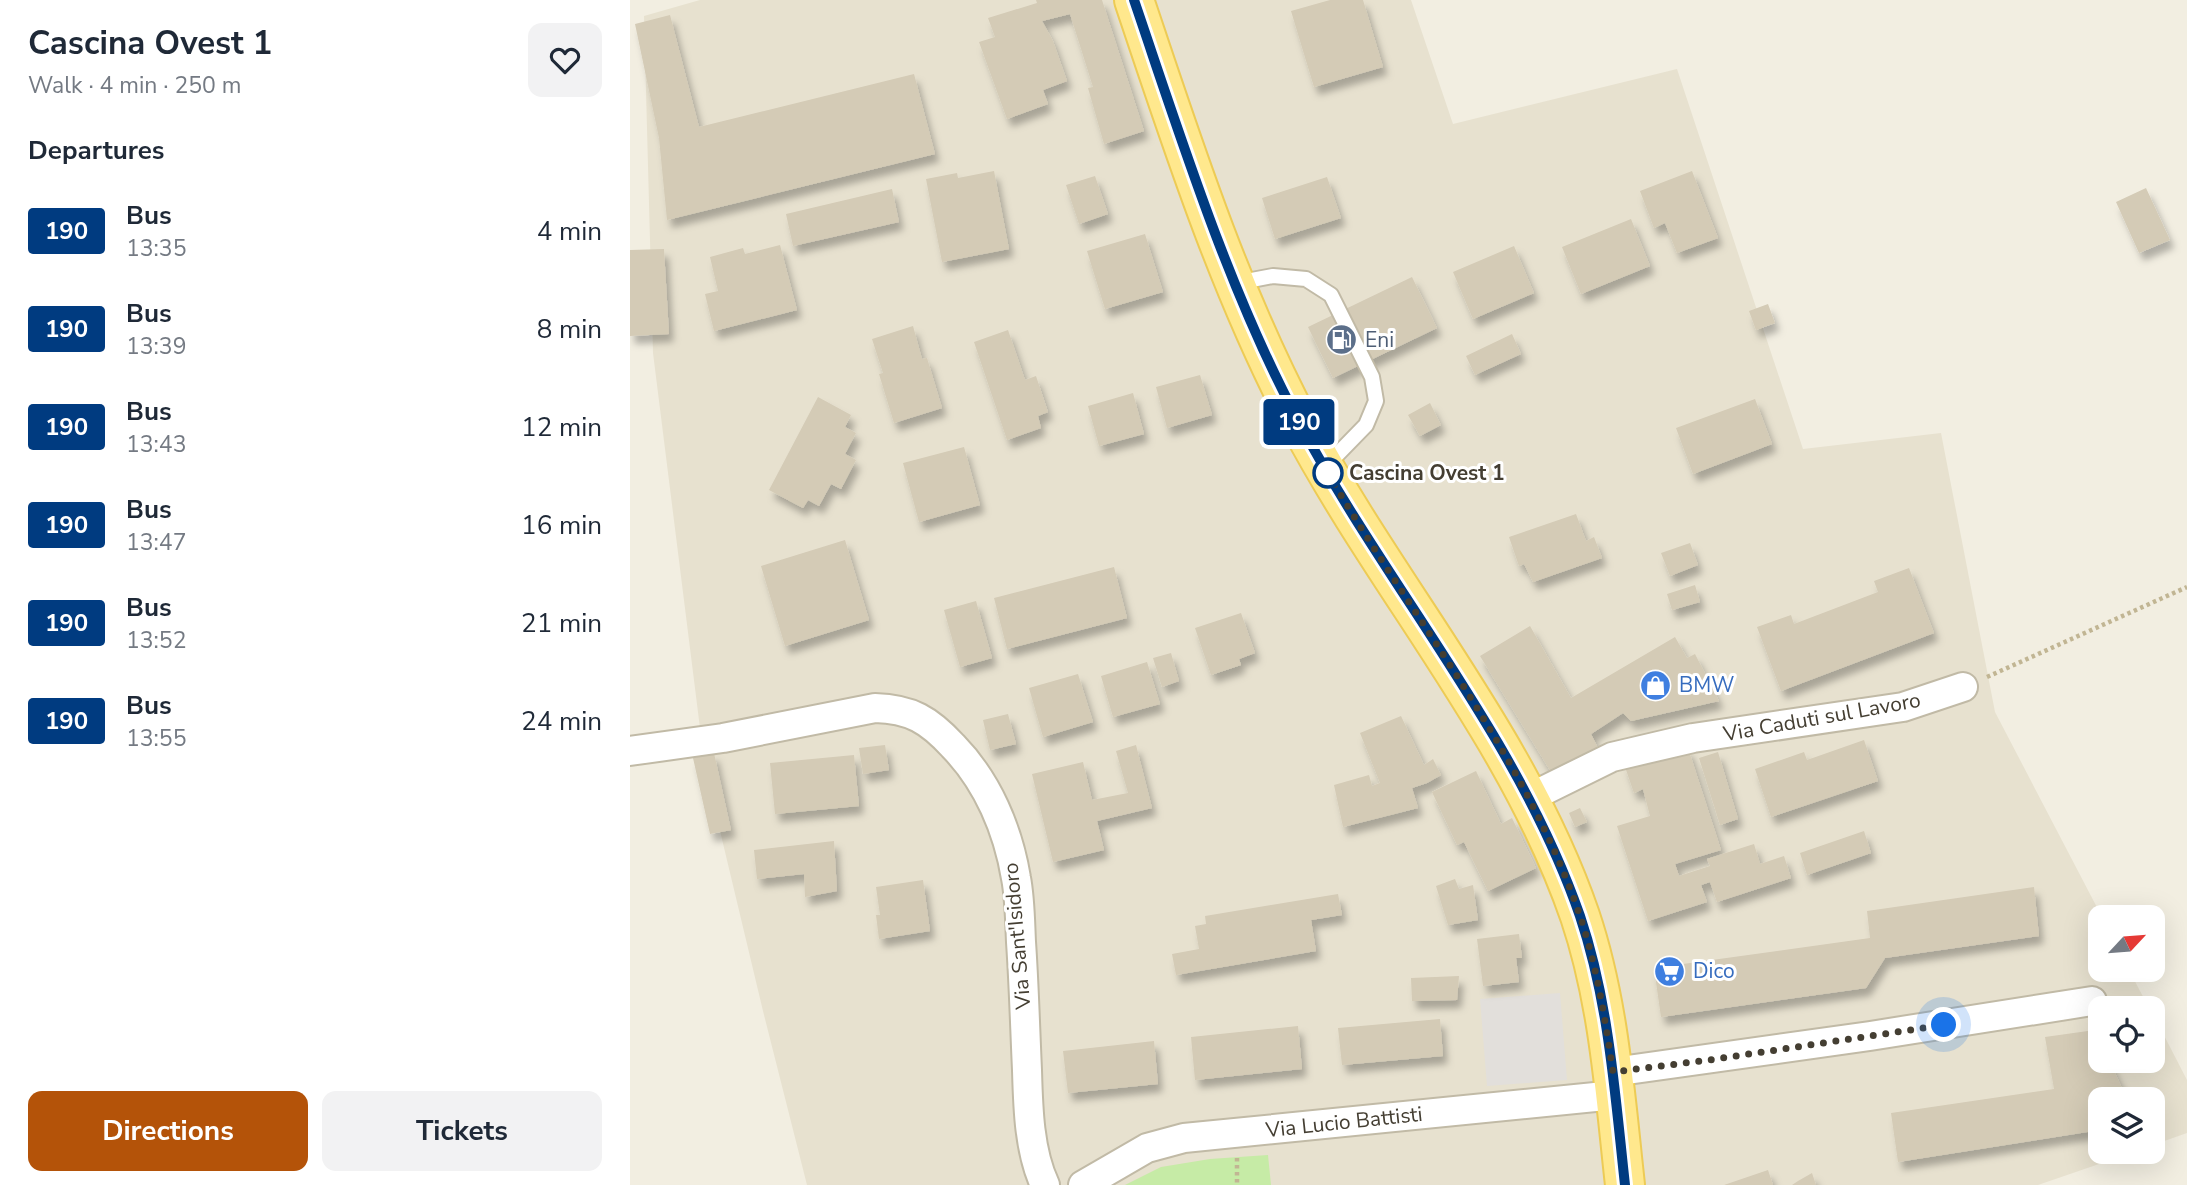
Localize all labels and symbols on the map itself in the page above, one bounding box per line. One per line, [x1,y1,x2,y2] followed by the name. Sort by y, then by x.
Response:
[1325,323,1359,357] fuel station icon: Eni
[1365,326,1394,354] place label: Eni
[1259,399,1339,445] line badge: 190
[1313,458,1343,488] marker: Cascina Ovest 1
[1349,459,1505,487] place label: Cascina Ovest 1
[1639,668,1673,702] shop icon: BMW
[1679,671,1734,699] place label: BMW
[1720,686,1923,748] street label: Via Caduti sul Lavoro
[997,861,1037,1012] street label: Via Sant'Isidoro
[2088,905,2165,982] north arrow
[1653,954,1687,988] supermarket icon: Dico
[1693,957,1735,985] place label: Dico
[1926,1007,1961,1042] your location
[1263,1100,1424,1144] street label: Via Lucio Battisti

